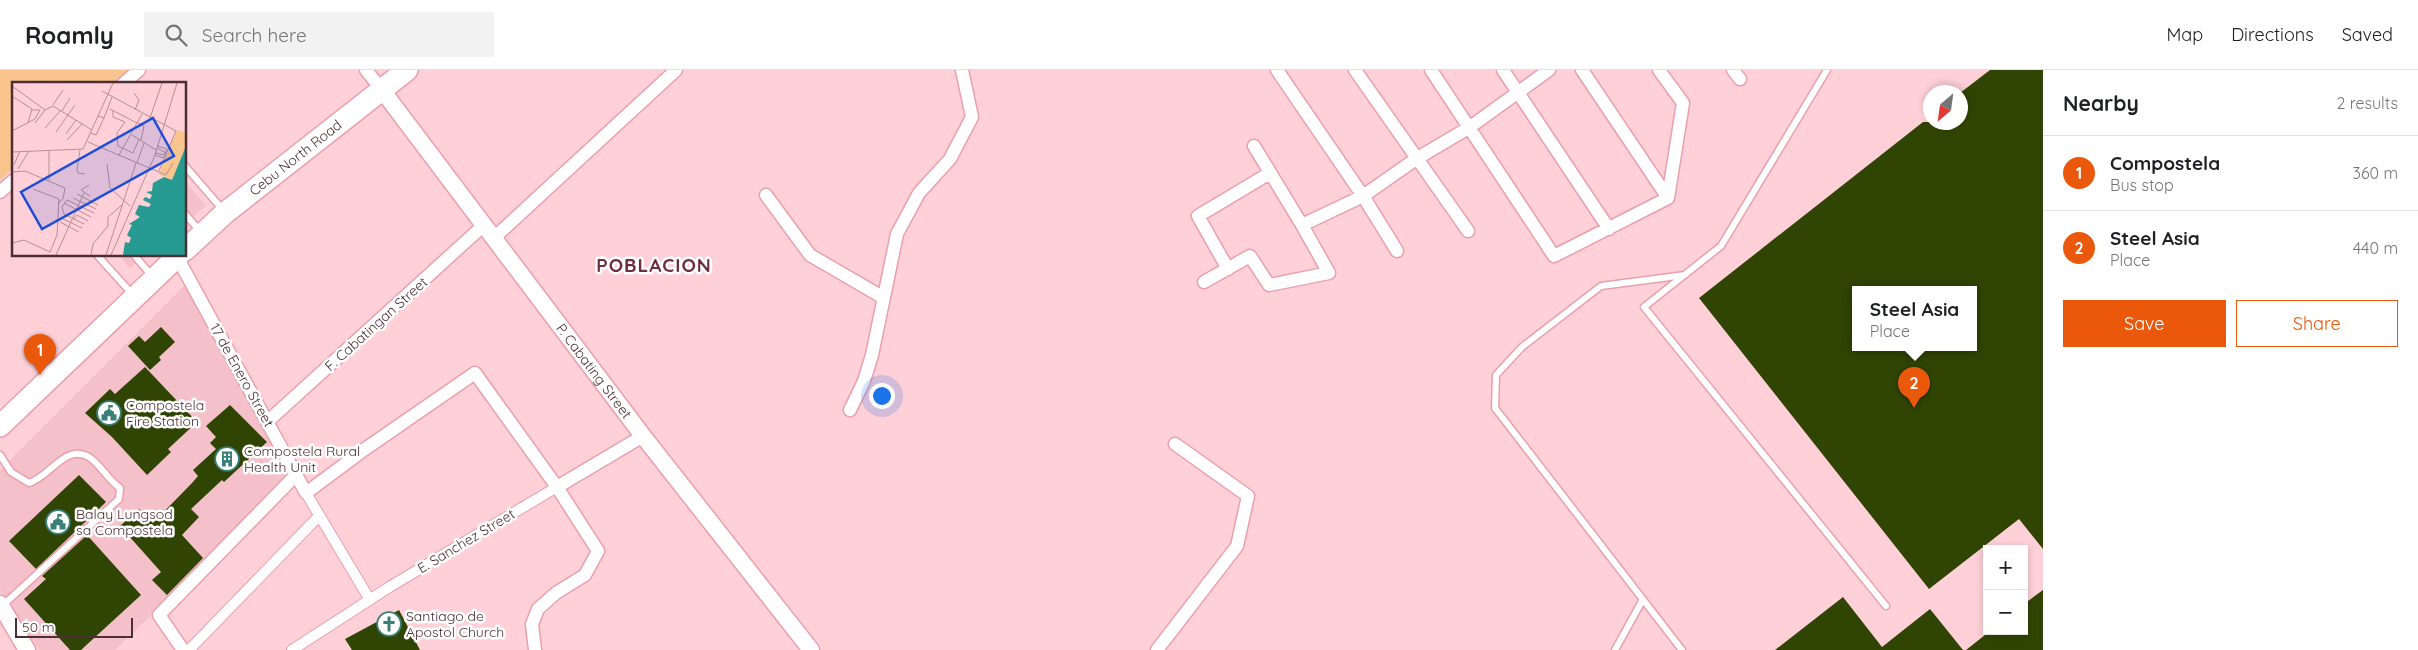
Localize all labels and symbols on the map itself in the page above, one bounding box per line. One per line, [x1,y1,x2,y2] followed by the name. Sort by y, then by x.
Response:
[12,82,186,256] inset map
[1923,85,1968,130] north arrow
[246,116,345,200] street label: Cebu North Road
[596,253,712,277] district label: POBLACION
[321,273,431,375] street label: F. Cabatingan Street
[206,320,278,430] street label: 17 de Enero Street
[552,320,636,422] street label: P. Cabating Street
[24,334,56,375] pin: 1
[1898,367,1930,408] pin: 2
[869,383,895,409] your location
[126,396,204,430] place label: Compostela Fire Station
[96,400,122,426] public building icon: Compostela Fire Station
[244,442,360,476] place label: Compostela Rural Health Unit
[214,446,240,472] building icon: Compostela Rural Health Unit
[76,505,173,539] place label: Balay Lungsod sa Compostela
[414,505,518,577] street label: E. Sanchez Street
[45,509,71,535] public building icon: Balay Lungsod sa Compostela
[406,607,504,641] place label: Santiago de Apostol Church
[376,611,402,637] church icon: Santiago de Apostol Church
[15,615,132,638] scale bar

